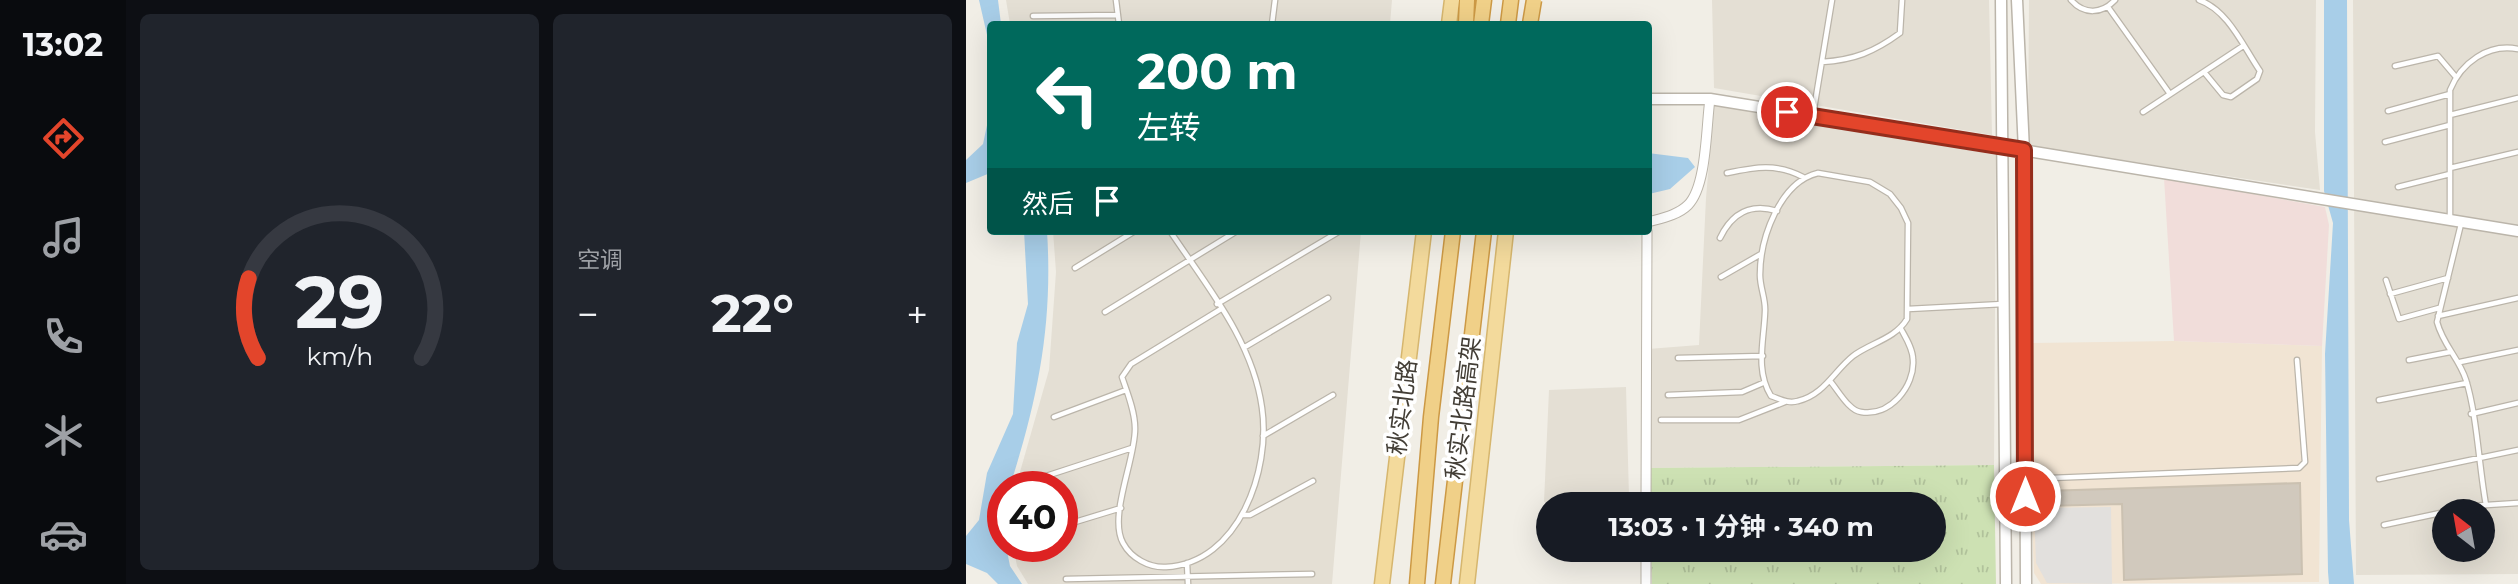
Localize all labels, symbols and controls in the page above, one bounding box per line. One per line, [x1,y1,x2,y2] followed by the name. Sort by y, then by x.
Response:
[23,25,103,64] text: 13:02
[1137,42,1298,101] text: 200 m
[1022,49,1113,140] icon: left
[1757,82,1817,142] pin
[1768,93,1806,131] icon: arrive
[1137,108,1201,147] text: 左转
[39,114,88,163] icon: directions
[1088,182,1126,220] icon: arrive
[1022,188,1074,220] text: 然后
[39,213,88,262] icon: music
[577,246,623,274] text: 空调
[295,258,384,346] text: 29
[711,282,794,345] text: 22°
[577,291,599,338] text: −
[906,291,928,338] text: +
[39,312,88,361] icon: phone
[1440,335,1486,481] street label: 秋实北路高架
[306,341,373,371] text: km/h
[1382,358,1422,456] street label: 秋实北路
[39,411,88,460] icon: climate
[1988,459,2062,533] position arrow
[987,471,1078,562] speed limit sign: 40
[2432,499,2496,562] north arrow
[2432,499,2495,562] map controls
[39,510,88,559] icon: car
[1608,511,1874,543] text: 13:03 · 1 分钟 · 340 m

